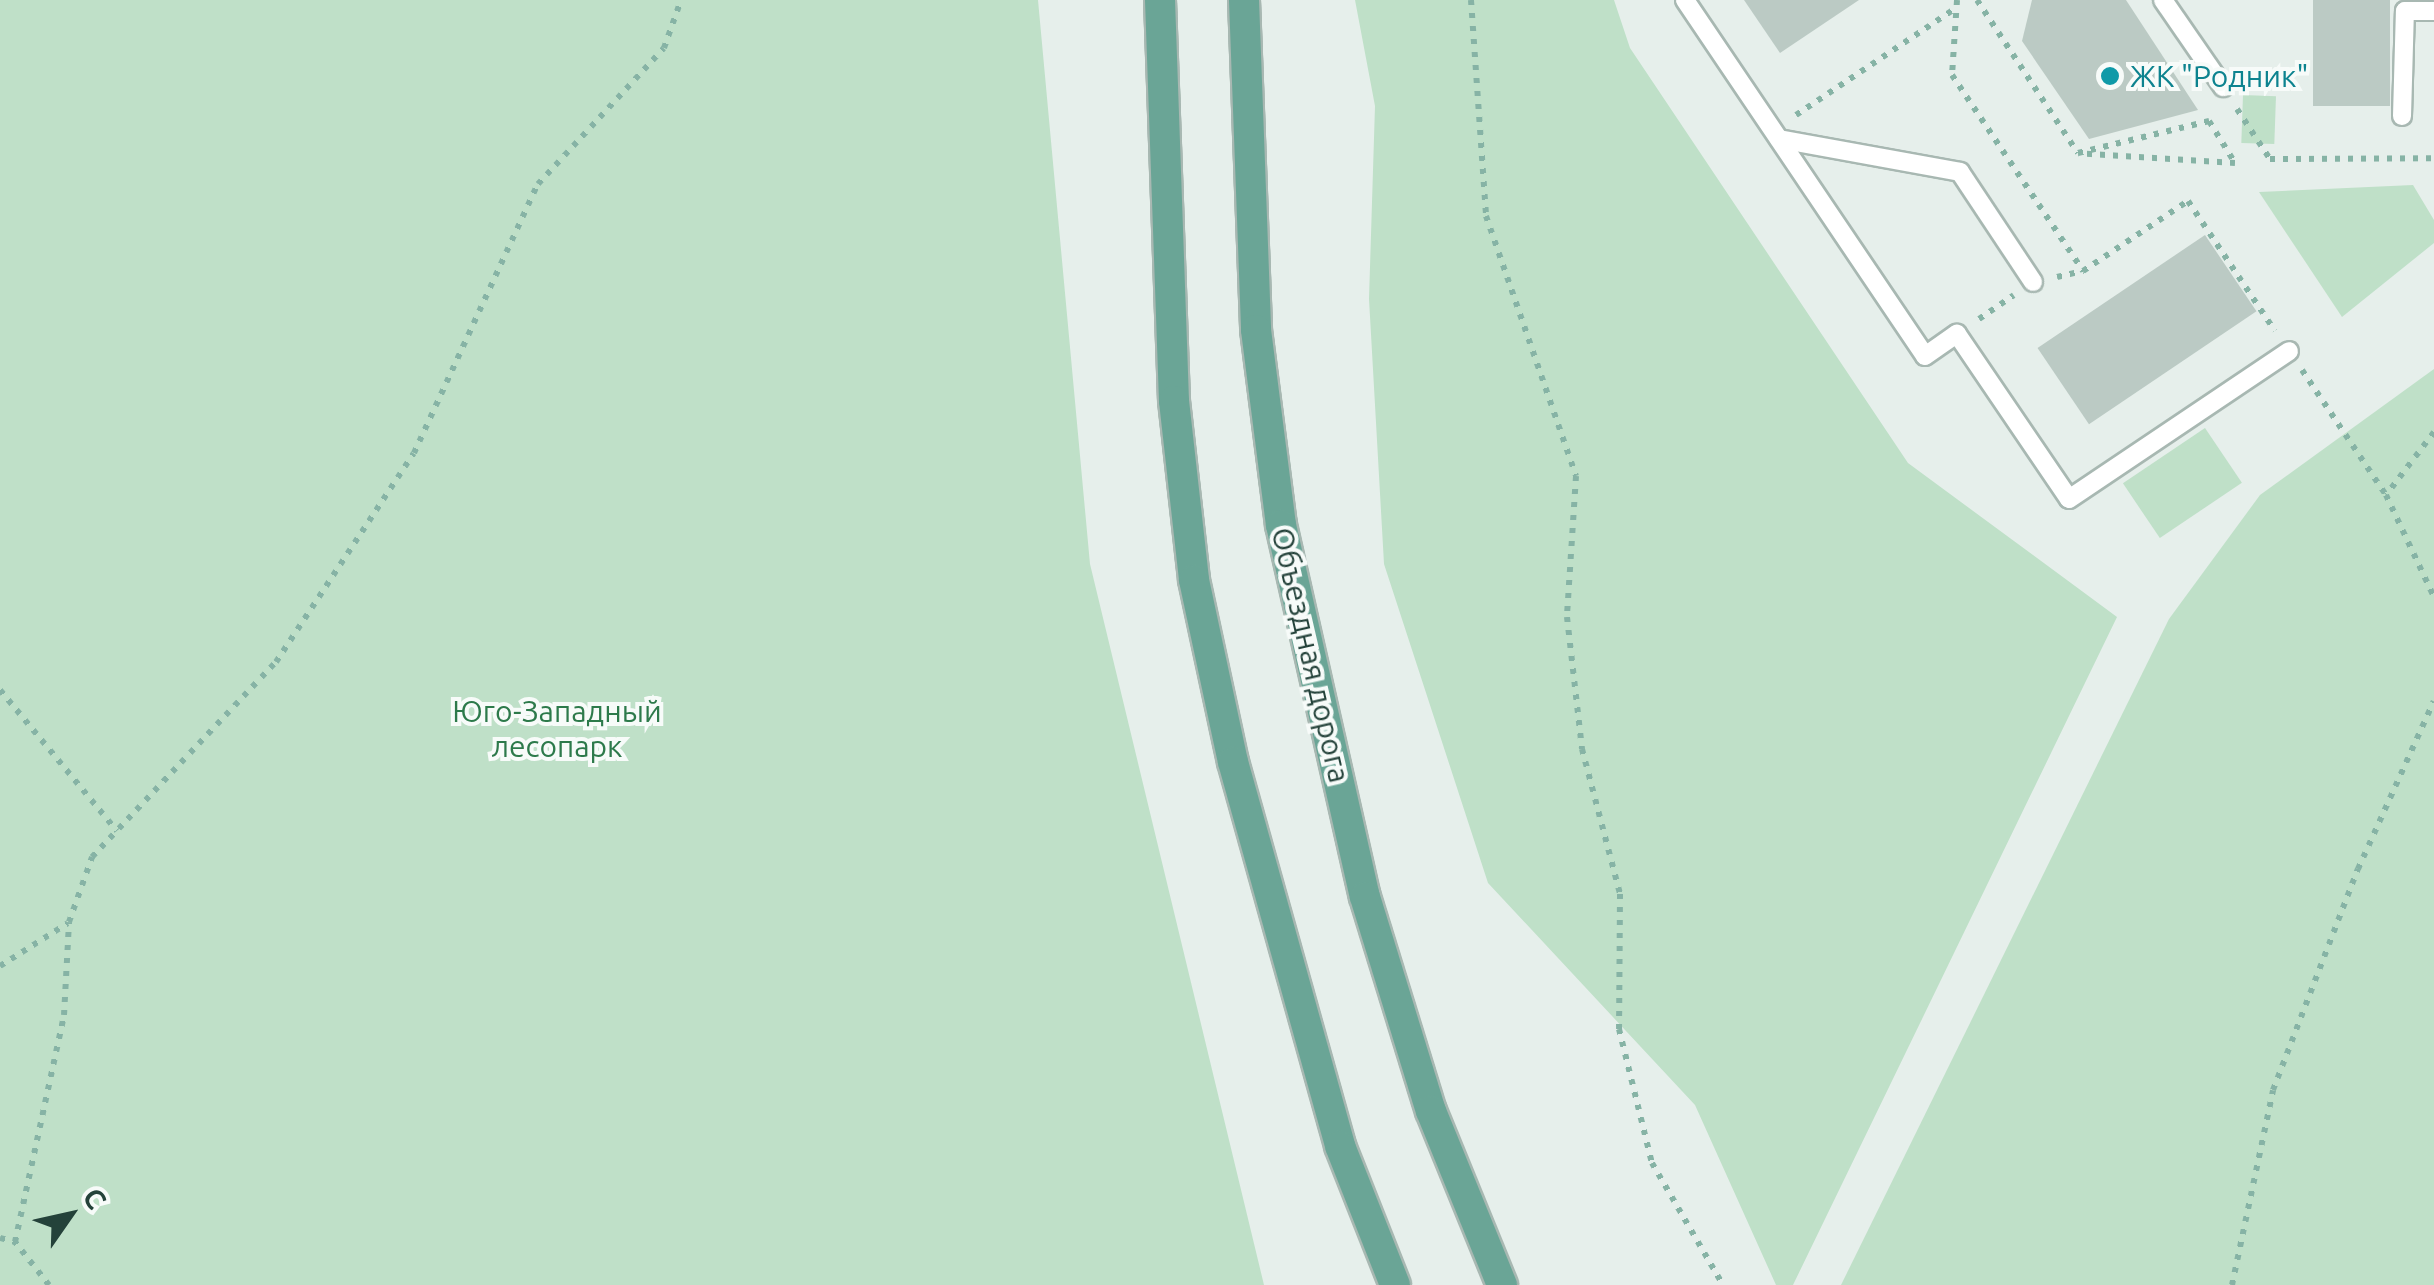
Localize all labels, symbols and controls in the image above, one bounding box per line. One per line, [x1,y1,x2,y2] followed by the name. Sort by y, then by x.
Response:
[2130,58,2308,94] place label: ЖК "Родник"
[2099,65,2121,87] marker: ЖК "Родник"
[1264,524,1358,786] street label: Объездная дорога
[452,693,662,764] park label: Юго-Западный лесопарк
[20,1165,120,1265] north arrow
[77,1182,113,1214] text: С

